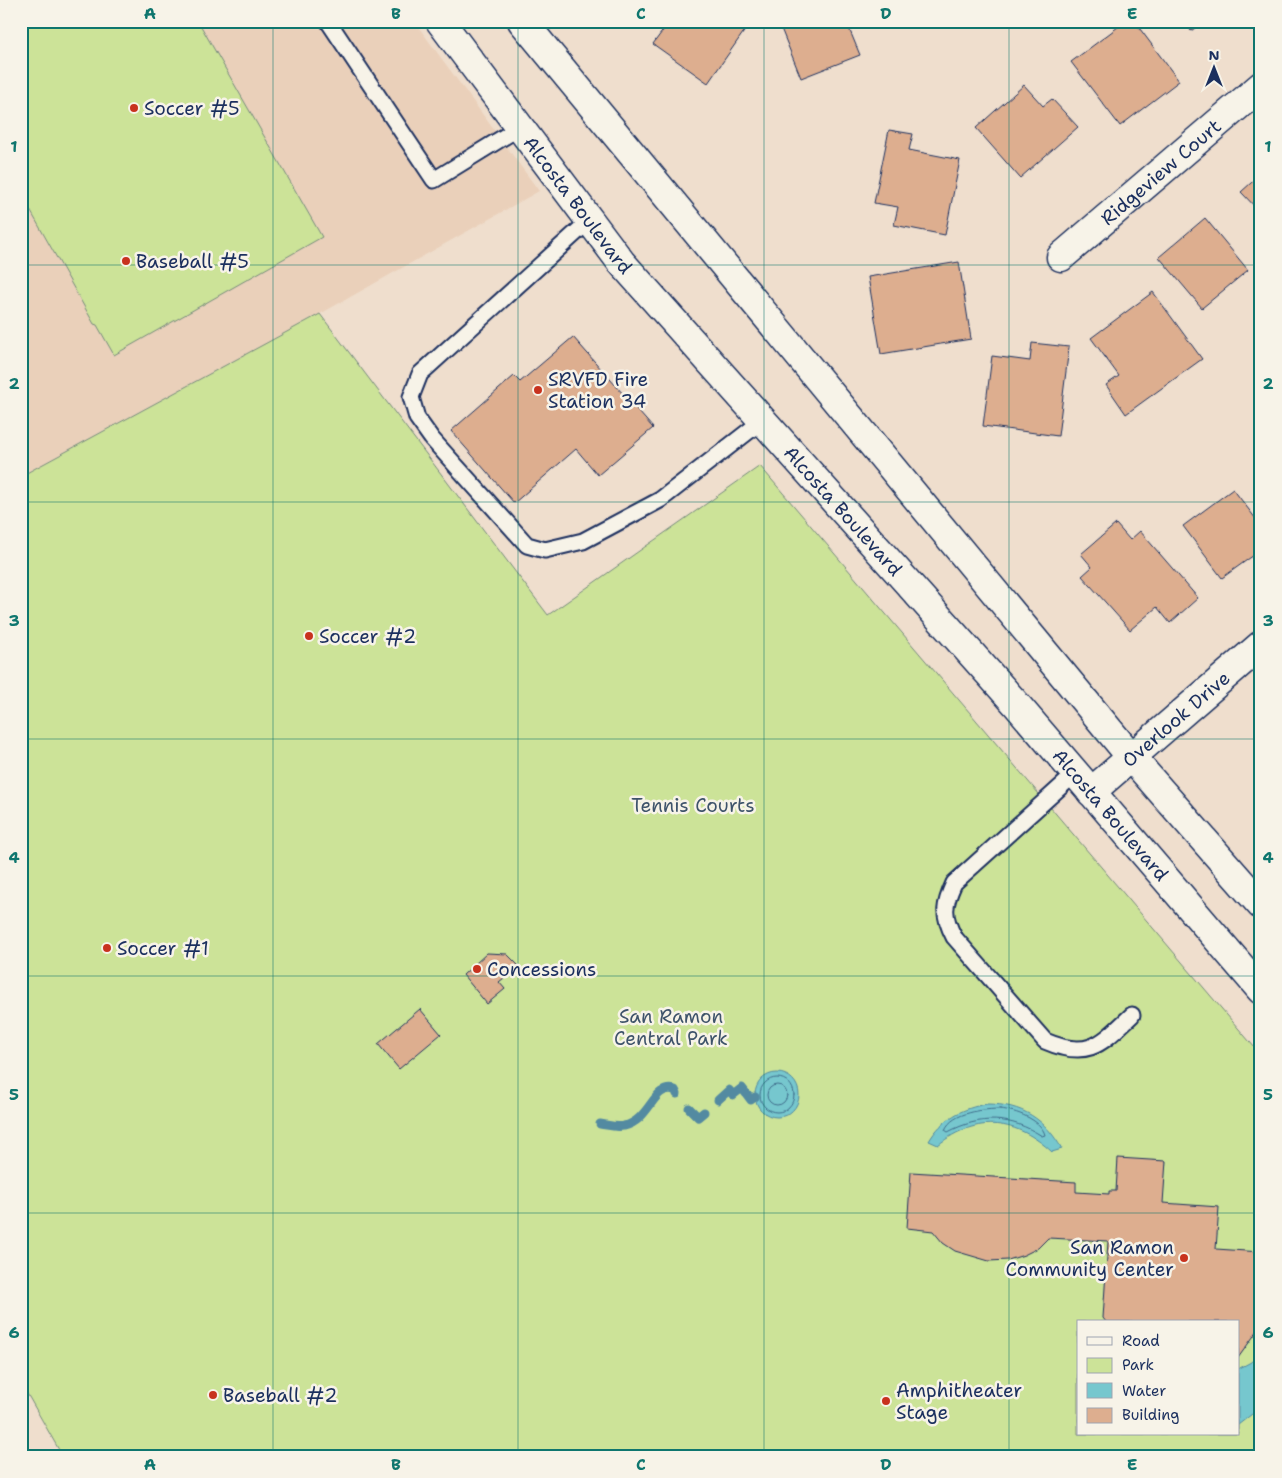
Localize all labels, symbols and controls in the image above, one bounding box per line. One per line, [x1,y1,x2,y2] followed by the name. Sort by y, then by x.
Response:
[144,3,156,24] text: A
[391,3,401,24] text: B
[636,3,646,24] text: C
[880,3,892,24] text: D
[1127,3,1137,24] text: E
[1190,42,1240,92] north arrow
[1208,46,1220,64] text: N
[144,96,240,121] place label: Soccer #5
[128,102,140,114] marker: Soccer #5
[1095,113,1226,230] street label: Ridgeview Court
[518,131,638,279] street label: Alcosta Boulevard
[10,136,18,157] text: 1
[1264,136,1272,157] text: 1
[136,249,249,274] place label: Baseball #5
[120,255,132,267] marker: Baseball #5
[548,367,648,414] place label: SRVFD Fire Station 34
[8,373,20,394] text: 2
[1262,373,1274,394] text: 2
[532,384,544,396] marker: SRVFD Fire Station 34
[779,440,908,581] street label: Alcosta Boulevard
[8,610,20,631] text: 3
[1262,610,1274,631] text: 3
[319,624,416,649] place label: Soccer #2
[303,630,315,642] marker: Soccer #2
[1117,665,1235,772] street label: Overlook Drive
[1047,743,1175,886] street label: Alcosta Boulevard
[631,793,755,818] park label: Tennis Courts
[8,847,20,868] text: 4
[1262,847,1274,868] text: 4
[117,936,209,961] place label: Soccer #1
[101,942,113,954] marker: Soccer #1
[487,957,596,982] place label: Concessions
[471,963,483,975] marker: Concessions
[614,1004,728,1051] park label: San Ramon Central Park
[9,1084,19,1105] text: 5
[1263,1084,1273,1105] text: 5
[1005,1235,1174,1282] place label: San Ramon Community Center
[1178,1252,1190,1264] marker: San Ramon Community Center
[1077,1320,1240,1436] legend
[8,1322,20,1343] text: 6
[1262,1322,1274,1343] text: 6
[1122,1331,1160,1351] text: Road
[1122,1355,1154,1375] text: Park
[896,1378,1022,1425] place label: Amphitheater Stage
[1122,1381,1166,1401] text: Water
[223,1383,338,1408] place label: Baseball #2
[207,1389,219,1401] marker: Baseball #2
[880,1395,892,1407] marker: Amphitheater Stage
[1122,1405,1179,1425] text: Building
[144,1454,156,1475] text: A
[391,1454,401,1475] text: B
[636,1454,646,1475] text: C
[880,1454,892,1475] text: D
[1127,1454,1137,1475] text: E

